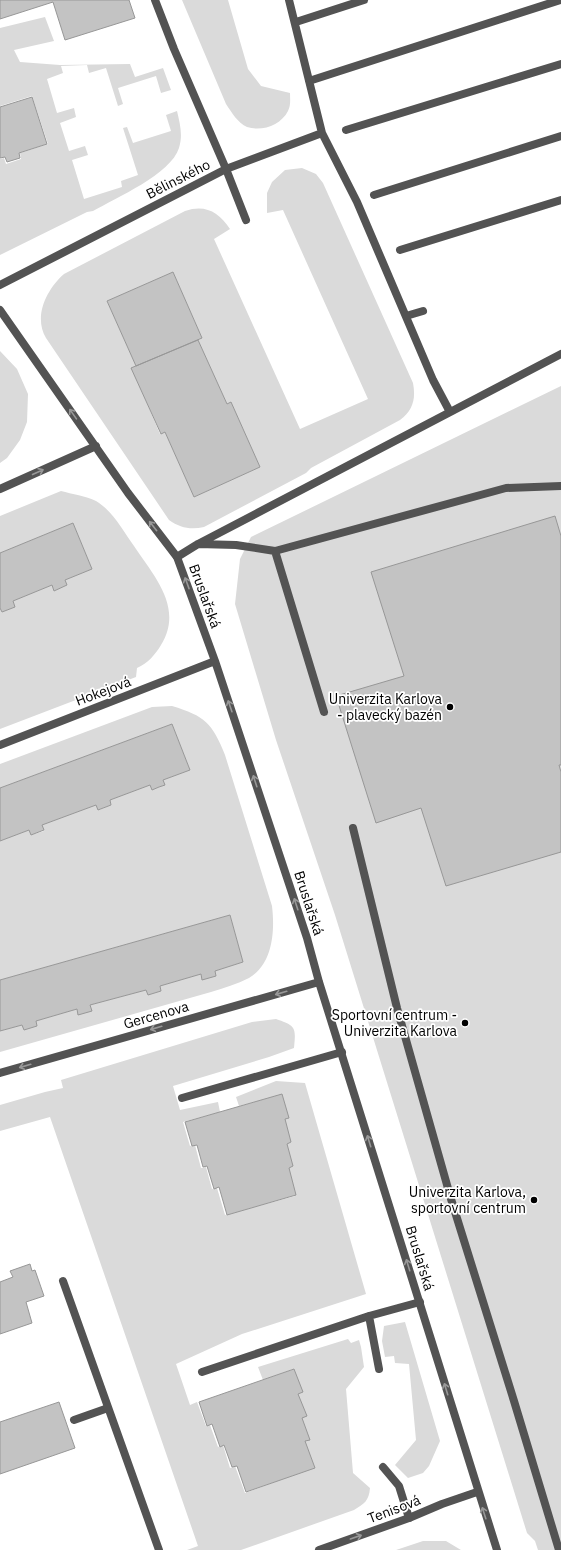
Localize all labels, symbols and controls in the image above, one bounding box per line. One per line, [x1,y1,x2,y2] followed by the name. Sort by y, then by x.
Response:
[143,155,213,203] street label: Bělinského
[69,409,77,420] one-way arrow
[31,468,43,475] one-way arrow
[149,521,158,532] one-way arrow
[185,561,225,631] street label: Bruslařská
[182,578,190,590] one-way arrow
[73,672,134,710] street label: Hokejová
[329,690,443,724] place label: Univerzita Karlova - plavecký bazén
[226,699,233,712] one-way arrow
[445,702,455,712] marker: Univerzita Karlova - plavecký bazén
[251,775,259,787] one-way arrow
[290,868,328,938] street label: Bruslařská
[292,898,299,911] one-way arrow
[275,990,288,997] one-way arrow
[121,997,191,1033] street label: Gercenova
[332,1006,458,1040] place label: Sportovní centrum - Univerzita Karlova
[460,1018,470,1028] marker: Sportovní centrum - Univerzita Karlova
[150,1025,163,1032] one-way arrow
[19,1062,32,1070] one-way arrow
[365,1135,372,1148] one-way arrow
[409,1183,526,1217] place label: Univerzita Karlova, sportovní centrum
[529,1195,539,1205] marker: Univerzita Karlova, sportovní centrum
[402,1223,439,1293] street label: Bruslařská
[404,1259,411,1272] one-way arrow
[442,1382,449,1395] one-way arrow
[365,1491,423,1527] street label: Tenisová
[480,1507,488,1519] one-way arrow
[349,1533,362,1540] one-way arrow

